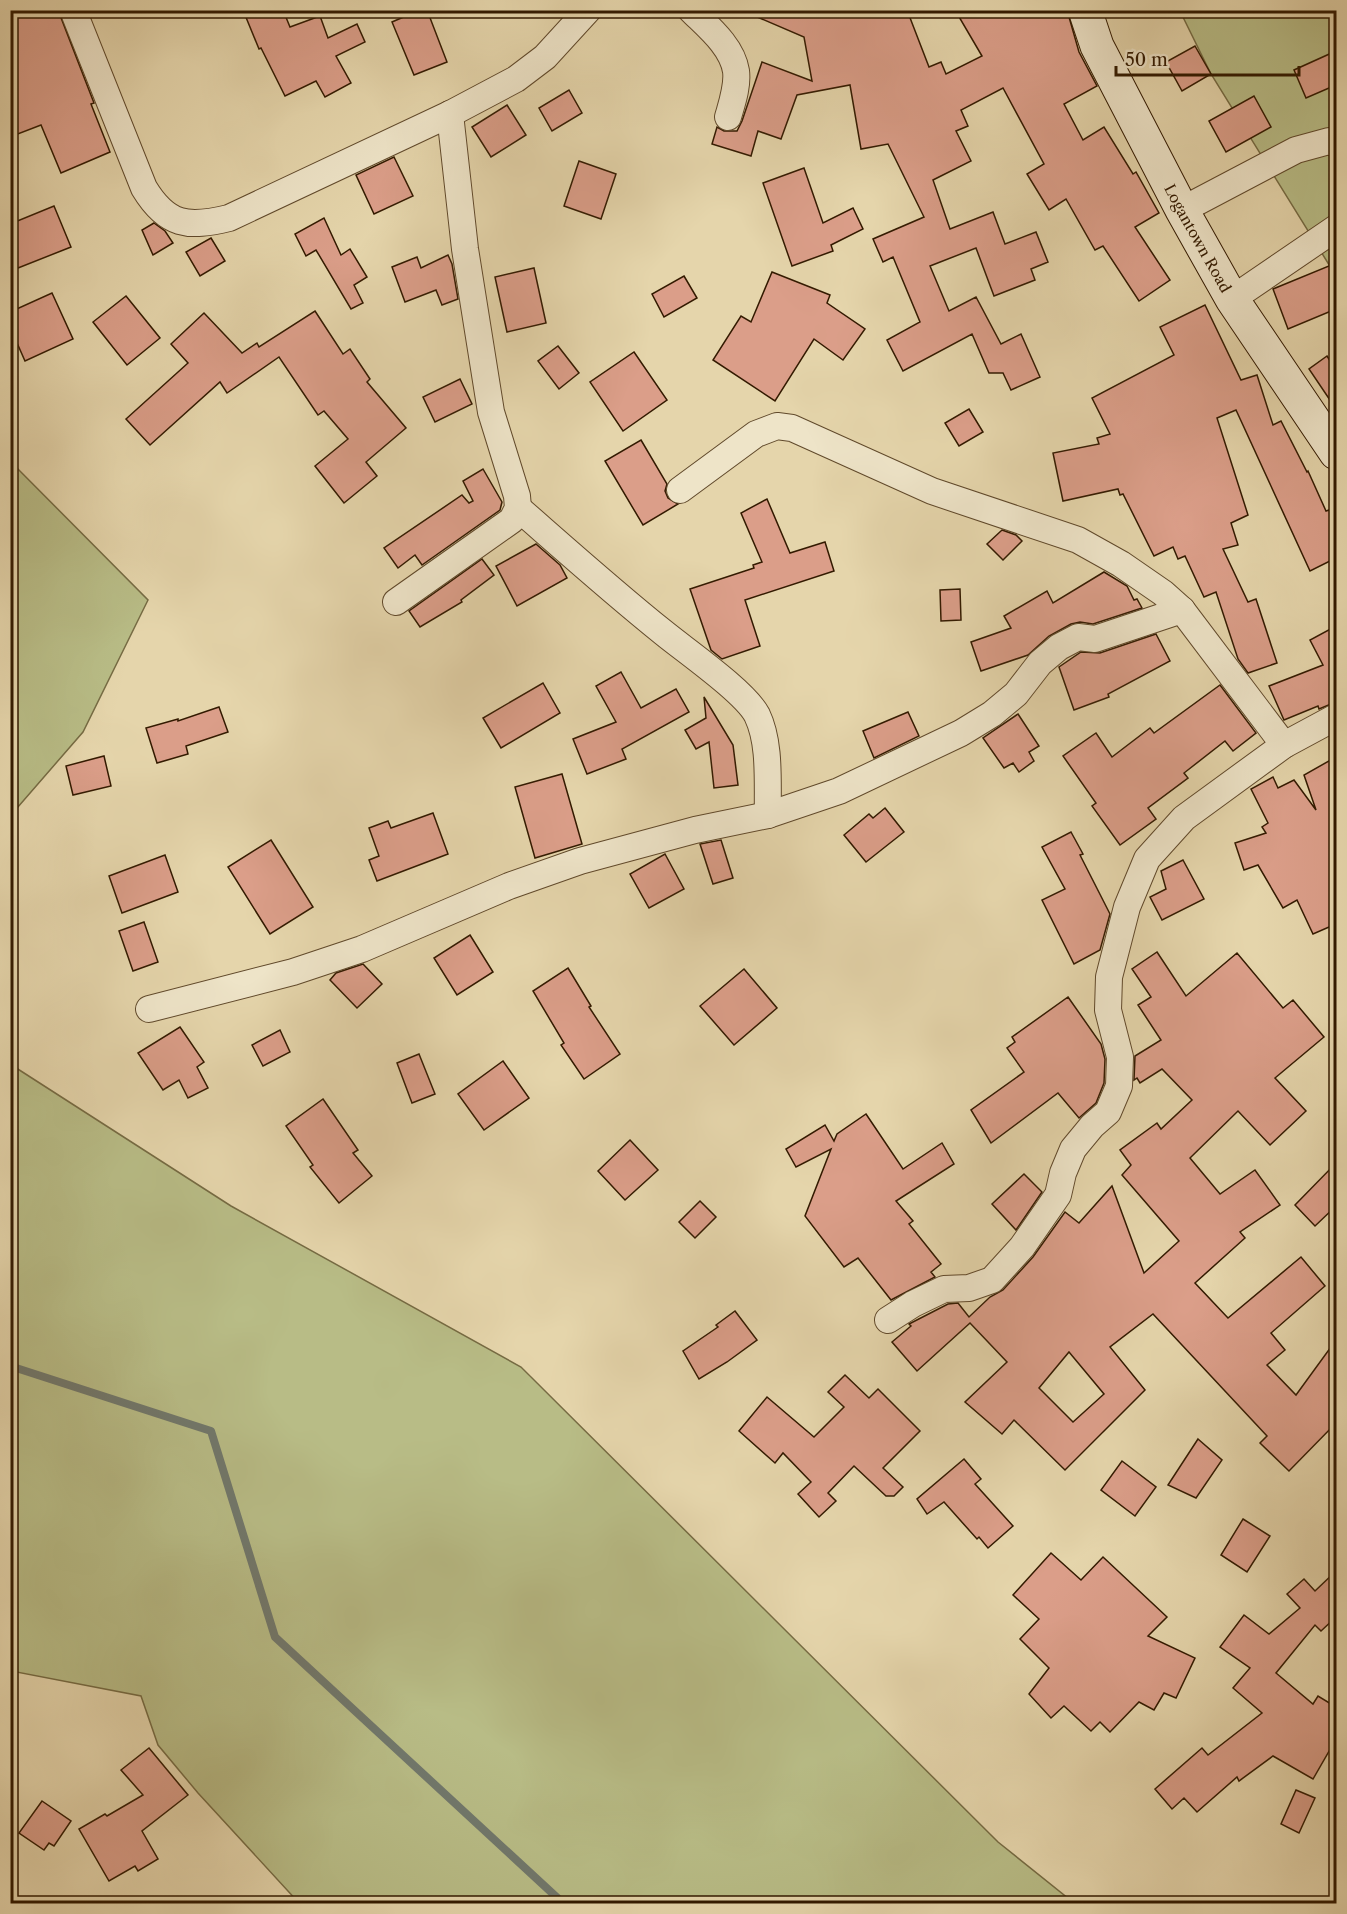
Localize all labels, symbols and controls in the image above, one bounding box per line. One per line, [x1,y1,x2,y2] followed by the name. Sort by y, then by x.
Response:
[1116,39,1299,77] scale bar
[1125,49,1168,71] text: 50 m
[1161,181,1236,296] street label: Logantown Road

